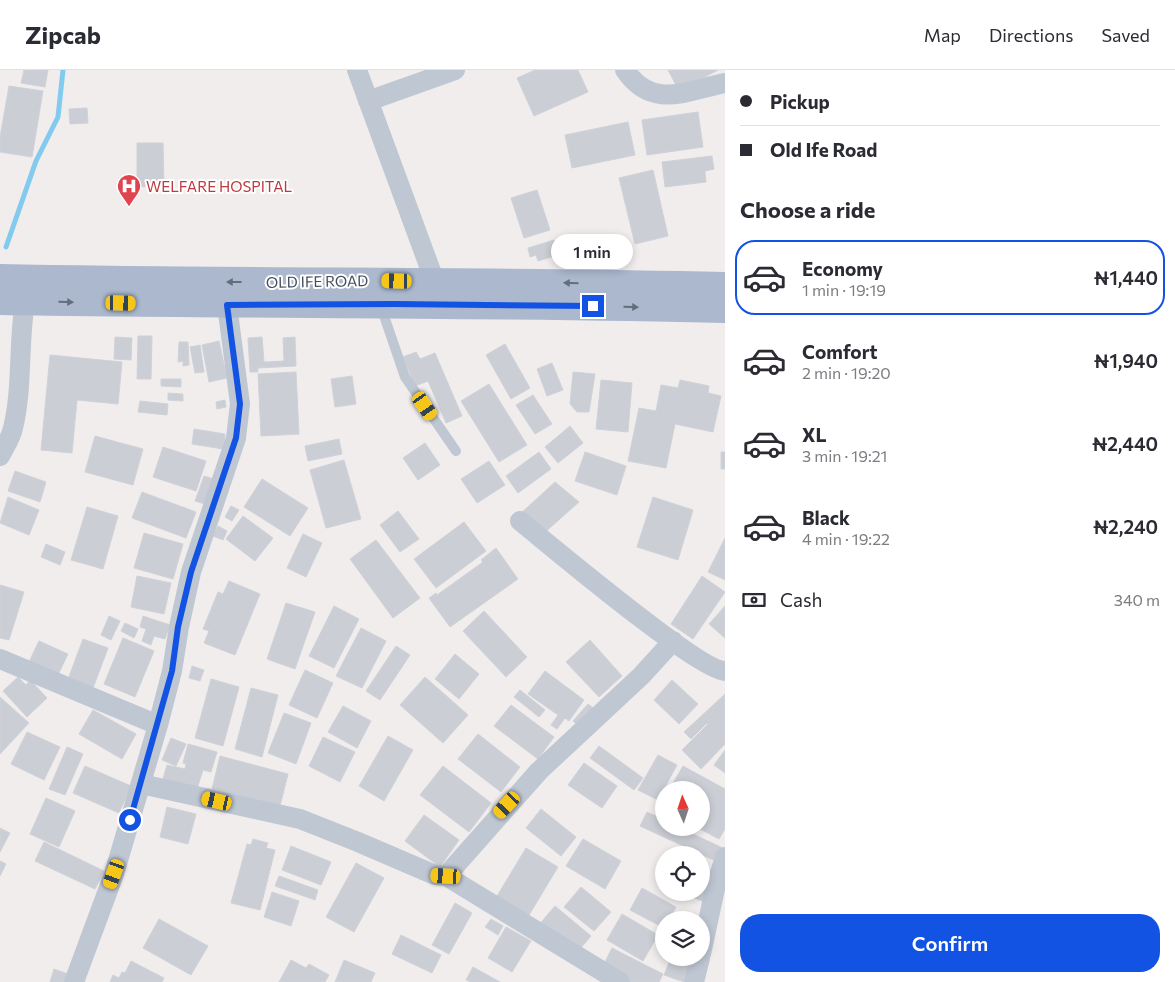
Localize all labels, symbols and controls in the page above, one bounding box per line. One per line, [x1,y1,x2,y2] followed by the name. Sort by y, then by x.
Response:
[25,20,101,49] text: Zipcab
[924,24,961,46] text: Map
[989,24,1073,46] text: Directions
[1101,24,1150,46] text: Saved
[770,90,830,113] text: Pickup
[770,138,877,161] text: Old Ife Road
[116,173,142,207] hospital icon: WELFARE HOSPITAL
[146,177,293,195] place label: WELFARE HOSPITAL
[740,196,875,223] text: Choose a ride
[552,234,634,268] callout: 1 min
[573,242,611,261] text: 1 min
[742,255,787,300] icon: car
[802,257,883,280] text: Economy
[1094,266,1158,289] text: ₦1,440
[266,271,368,291] street label: OLD IFE ROAD
[381,273,412,289] car
[226,278,242,286] one-way arrow
[563,279,579,287] one-way arrow
[802,280,886,299] text: 1 min · 19:19
[105,295,136,311] car
[582,295,604,317] route end
[58,298,74,306] one-way arrow
[623,303,639,311] one-way arrow
[742,338,787,383] icon: car
[802,340,878,363] text: Comfort
[1094,349,1158,372] text: ₦1,940
[802,363,891,382] text: 2 min · 19:20
[410,389,439,423] car
[742,421,787,466] icon: car
[802,423,827,446] text: XL
[1092,432,1158,455] text: ₦2,440
[802,446,887,465] text: 3 min · 19:21
[742,504,787,549] icon: car
[802,506,850,529] text: Black
[1093,515,1158,538] text: ₦2,240
[802,529,890,548] text: 4 min · 19:22
[740,586,768,614] icon: cash
[780,588,822,611] text: Cash
[1114,590,1160,609] text: 340 m
[655,781,710,836] north arrow
[655,781,710,966] map controls
[491,789,522,821] car
[200,790,233,812] car
[119,809,141,831] route start
[655,846,710,901] button: locate
[101,857,126,891] car
[430,868,461,884] car
[655,911,710,966] button: layers
[740,914,1160,972] button: Confirm

